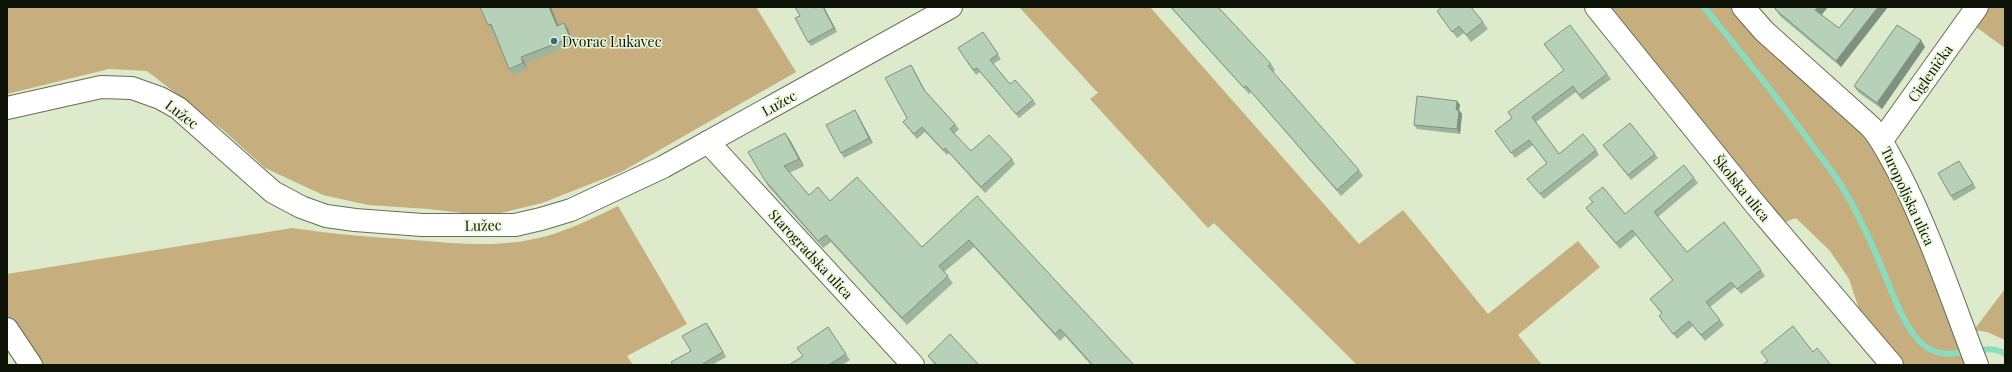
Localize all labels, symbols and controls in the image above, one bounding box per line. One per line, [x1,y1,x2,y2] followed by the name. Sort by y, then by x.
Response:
[562,32,662,51] place label: Dvorac Lukavec
[549,36,559,46] marker: Dvorac Lukavec
[1903,41,1957,105] street label: Ciglenička
[758,86,800,120] street label: Lužec
[162,95,203,133] street label: Lužec
[1877,143,1939,249] street label: Turopoljska ulica
[1709,151,1775,225] street label: Školska ulica
[765,205,858,303] street label: Starogradska ulica
[464,215,502,235] street label: Lužec

